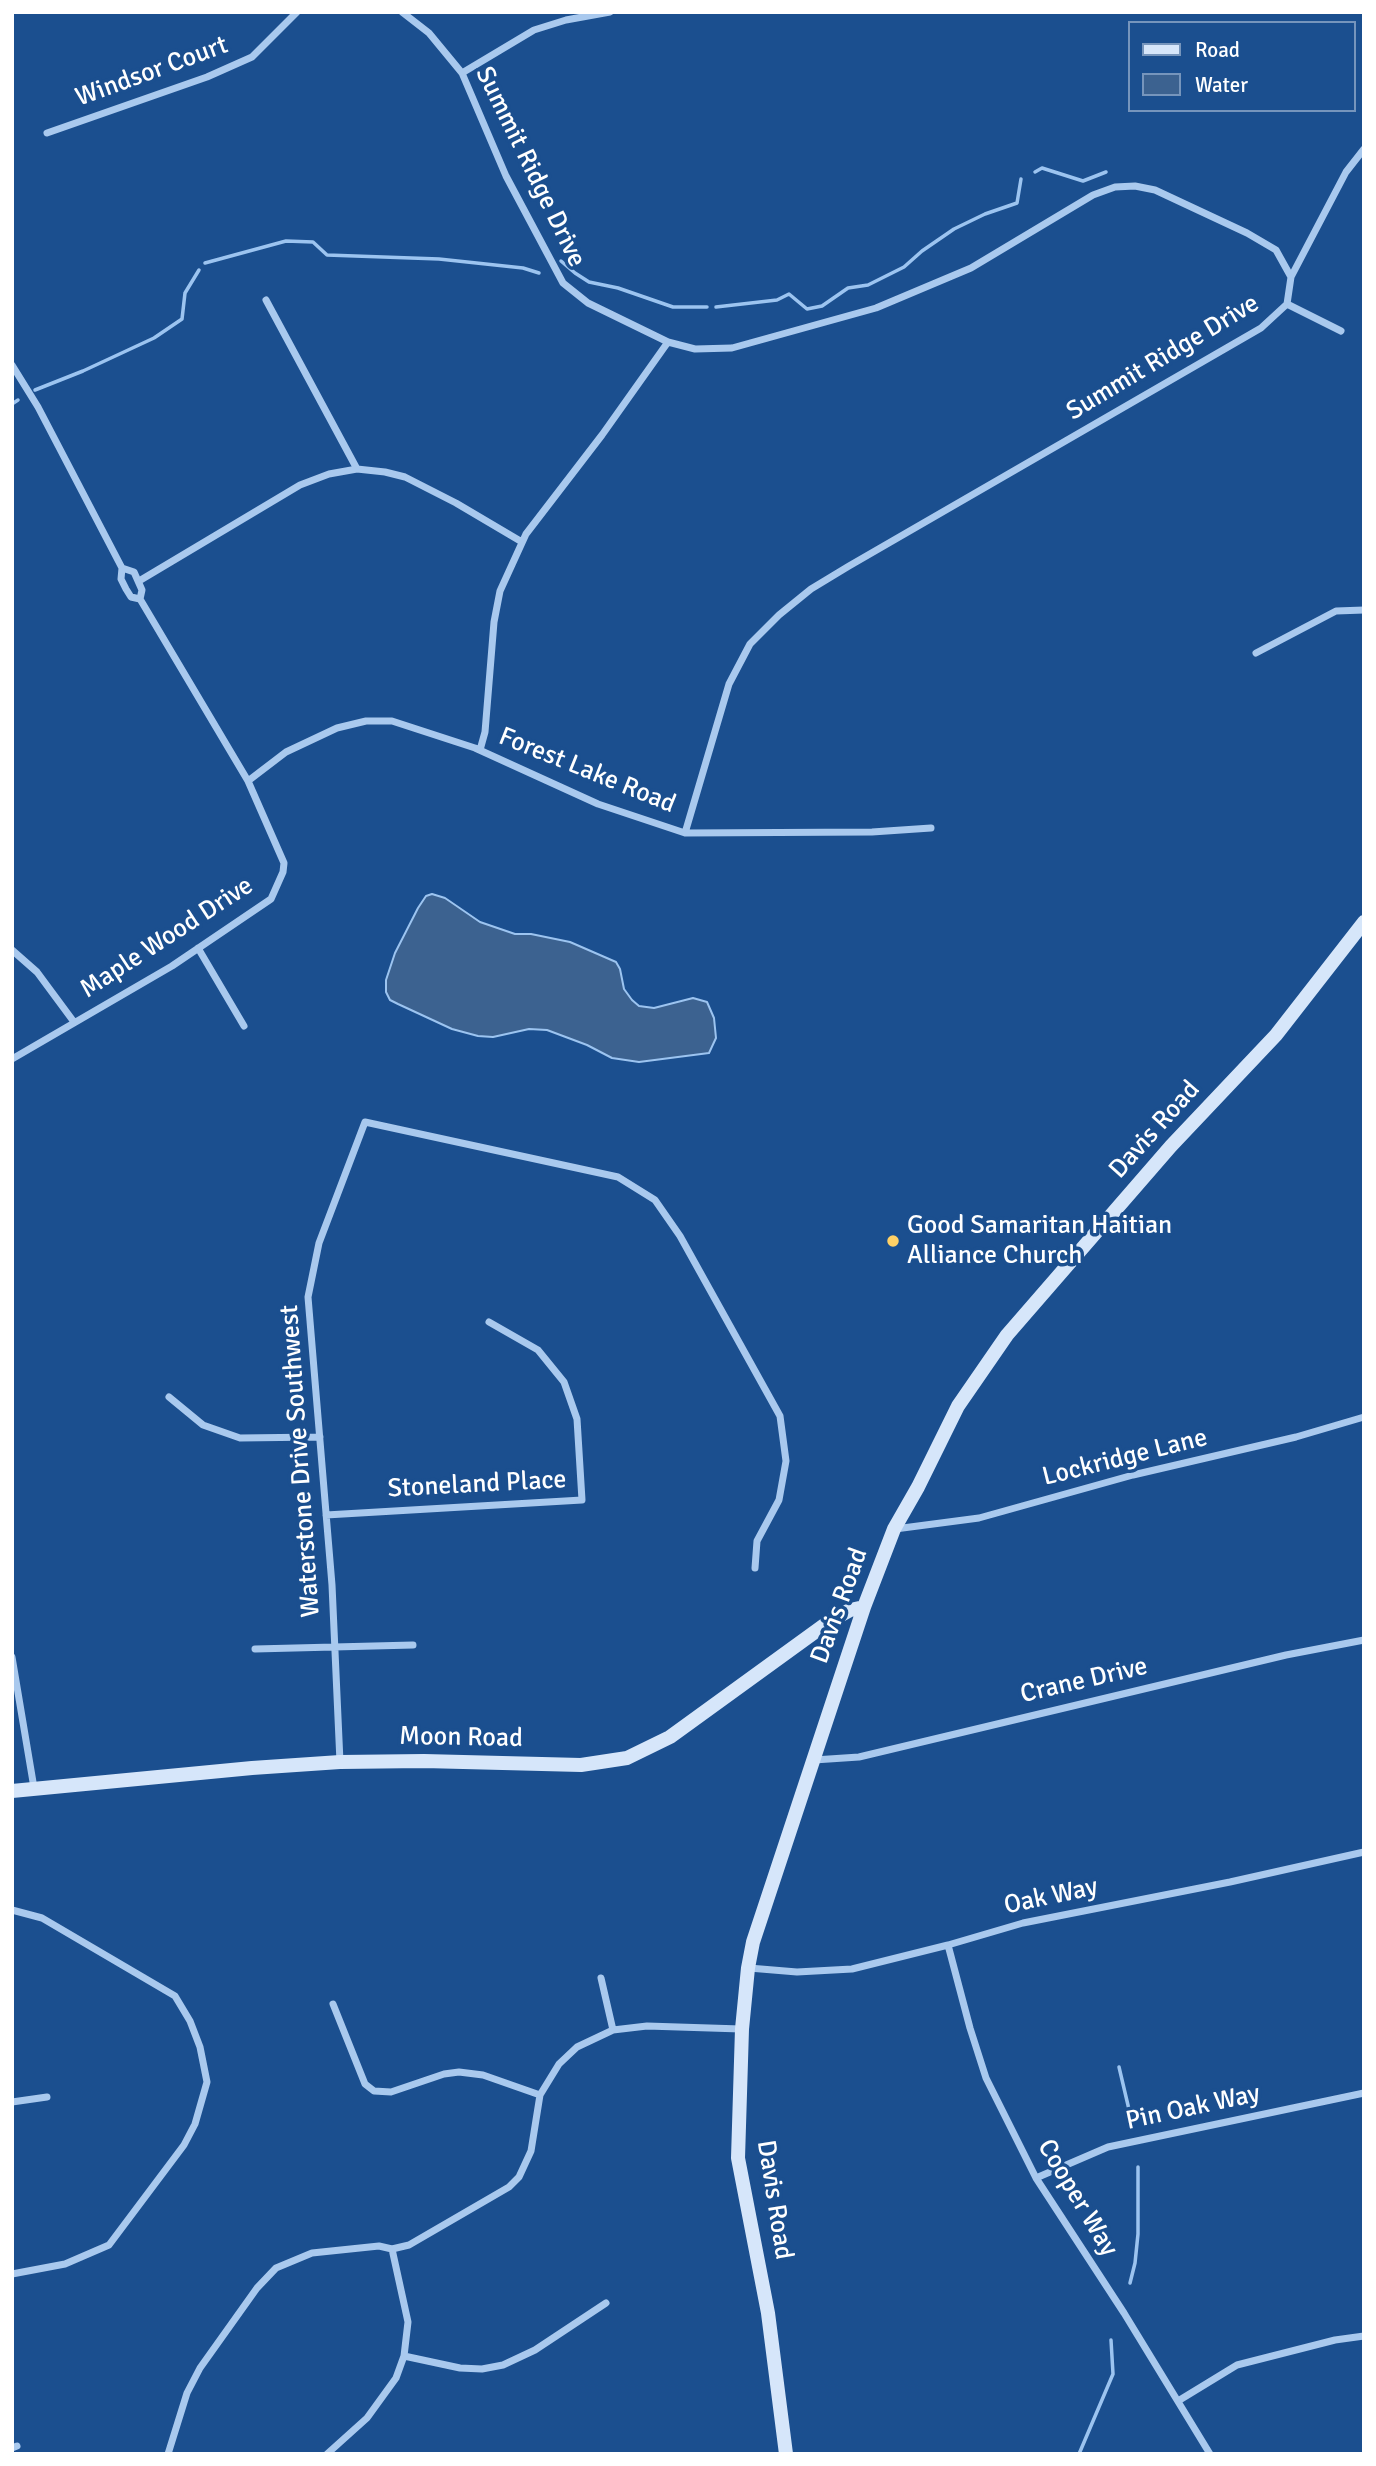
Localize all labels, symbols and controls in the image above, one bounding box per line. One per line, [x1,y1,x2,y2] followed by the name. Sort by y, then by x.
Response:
[1128,21,1355,112] legend
[72,30,232,114] street label: Windsor Court
[1195,37,1240,63] text: Road
[468,62,592,272] street label: Summit Ridge Drive
[1195,72,1248,98] text: Water
[1061,288,1265,428] street label: Summit Ridge Drive
[494,721,680,821] street label: Forest Lake Road
[75,870,259,1006] street label: Maple Wood Drive
[1103,1075,1207,1185] street label: Davis Road
[907,1210,1172,1272] place label: Good Samaritan Haitian Alliance Church
[885,1233,901,1249] marker: Good Samaritan Haitian Alliance Church
[275,1304,327,1618] street label: Waterstone Drive Southwest
[1039,1422,1211,1494] street label: Lockridge Lane
[387,1465,567,1505] street label: Stoneland Place
[805,1544,875,1668] street label: Davis Road
[1017,1651,1151,1711] street label: Crane Drive
[399,1721,523,1755] street label: Moon Road
[1001,1872,1101,1922] street label: Oak Way
[1123,2079,1263,2137] street label: Pin Oak Way
[1030,2134,1124,2262] street label: Cooper Way
[749,2138,799,2262] street label: Davis Road

